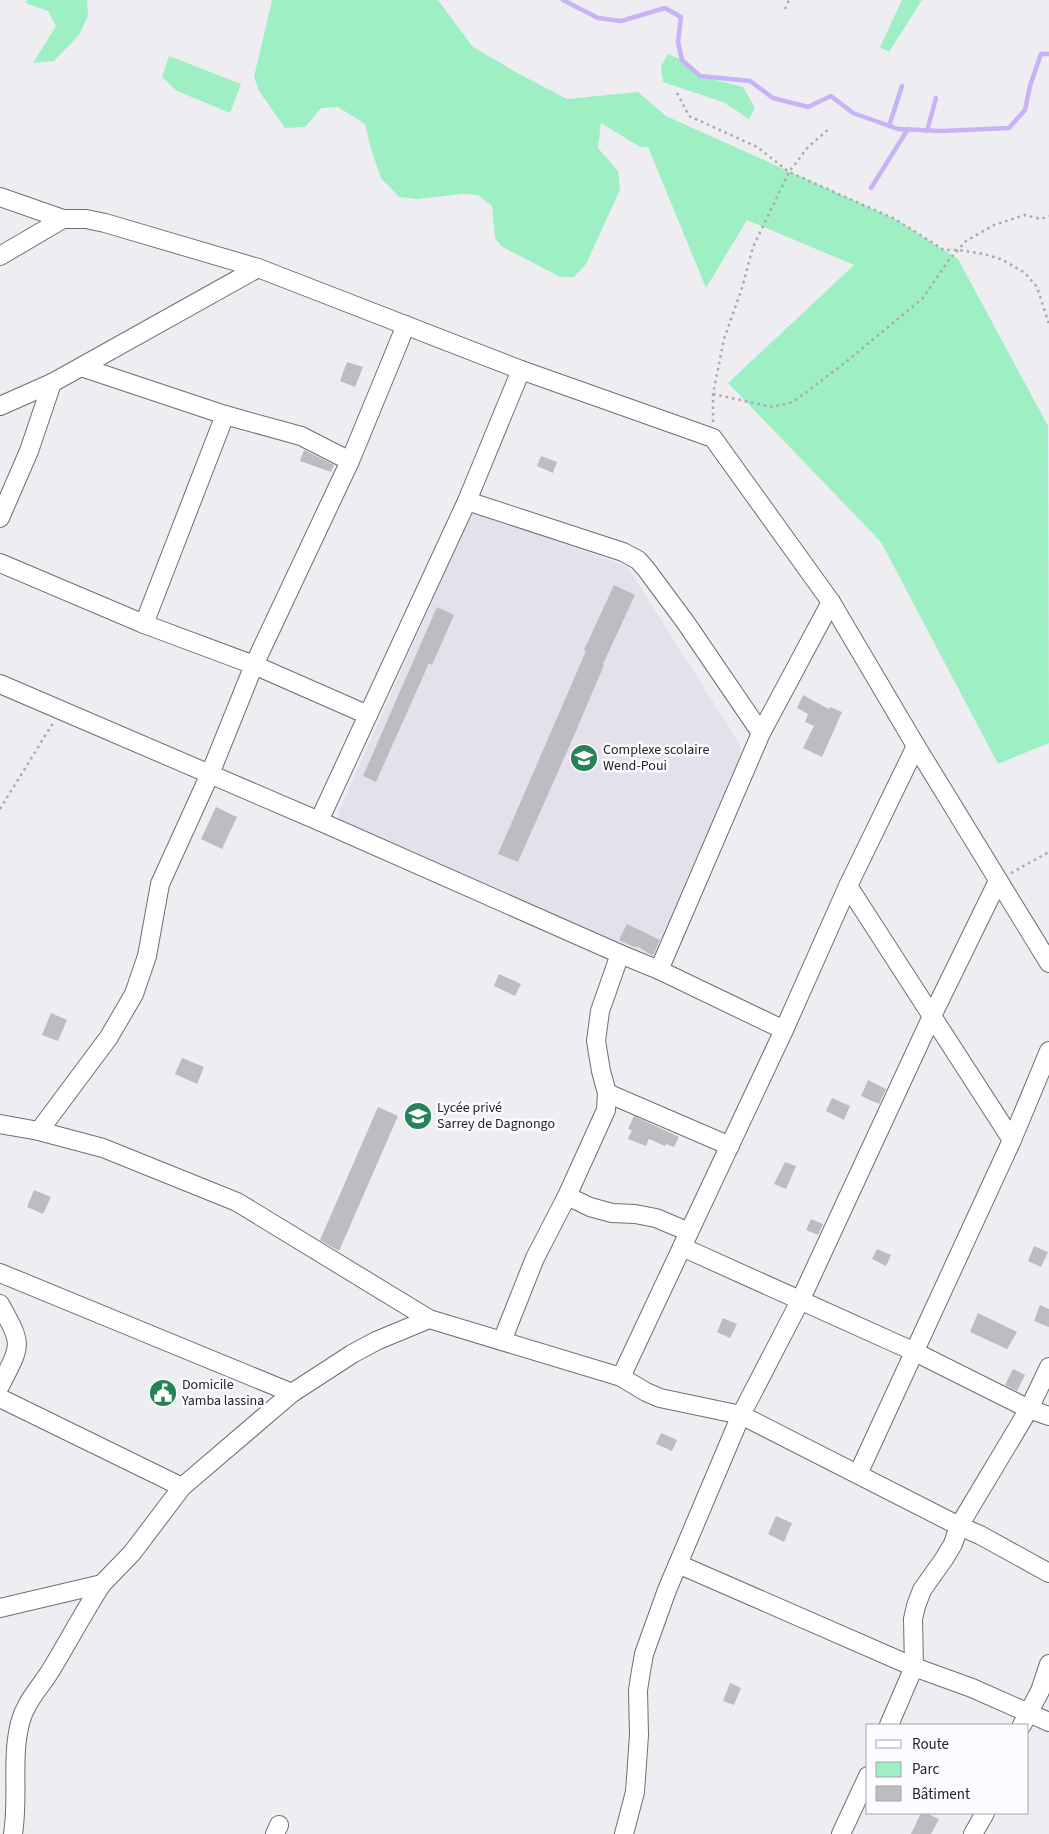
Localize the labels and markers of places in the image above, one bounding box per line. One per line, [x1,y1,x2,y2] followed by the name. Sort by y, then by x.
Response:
[603,740,709,776] place label: Complexe scolaire Wend-Poui
[569,743,599,773] school or university icon: Complexe scolaire Wend-Poui
[437,1098,555,1134] place label: Lycée privé Sarrey de Dagnongo
[403,1101,433,1131] school or university icon: Lycée privé Sarrey de Dagnongo
[181,1375,264,1411] place label: Domicile Yamba lassina
[148,1378,178,1408] public building icon: Domicile Yamba lassina

